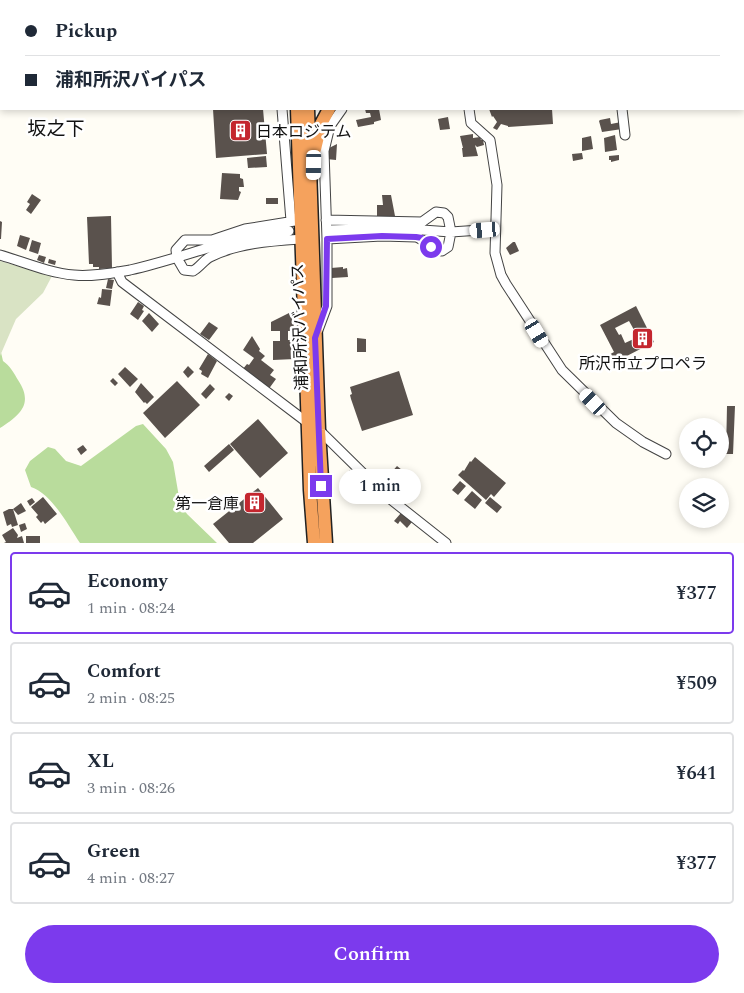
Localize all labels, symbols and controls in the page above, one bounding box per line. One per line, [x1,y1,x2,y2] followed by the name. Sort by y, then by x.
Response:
[55,17,117,46] text: Pickup
[55,66,207,95] text: 浦和所沢バイパス
[27,115,85,144] district label: 坂之下
[228,119,252,143] building icon: 日本ロジテム
[256,120,352,144] place label: 日本ロジテム
[306,150,321,180] car
[469,221,500,239] car
[420,236,442,258] route start
[286,263,314,391] street label: 浦和所沢バイパス
[522,316,551,350] car
[631,327,655,351] building icon: 所沢市立プロペラ
[579,352,707,376] place label: 所沢市立プロペラ
[577,386,608,418] car
[679,418,729,528] map controls
[679,418,729,468] button: locate
[338,468,421,504] callout: 1 min
[359,474,401,498] text: 1 min
[310,475,332,497] route end
[679,478,729,528] button: layers
[243,491,267,515] building icon: 第一倉庫
[175,492,239,516] place label: 第一倉庫
[87,567,168,596] text: Economy
[27,571,72,616] icon: car
[676,579,717,608] text: ¥377
[87,596,175,620] text: 1 min · 08:24
[87,657,161,686] text: Comfort
[27,661,72,706] icon: car
[676,669,717,698] text: ¥509
[87,686,175,710] text: 2 min · 08:25
[87,747,114,776] text: XL
[27,751,72,796] icon: car
[676,759,717,788] text: ¥641
[87,776,175,800] text: 3 min · 08:26
[87,837,140,866] text: Green
[27,841,72,886] icon: car
[676,849,717,878] text: ¥377
[87,866,175,890] text: 4 min · 08:27
[25,925,719,983] button: Confirm

